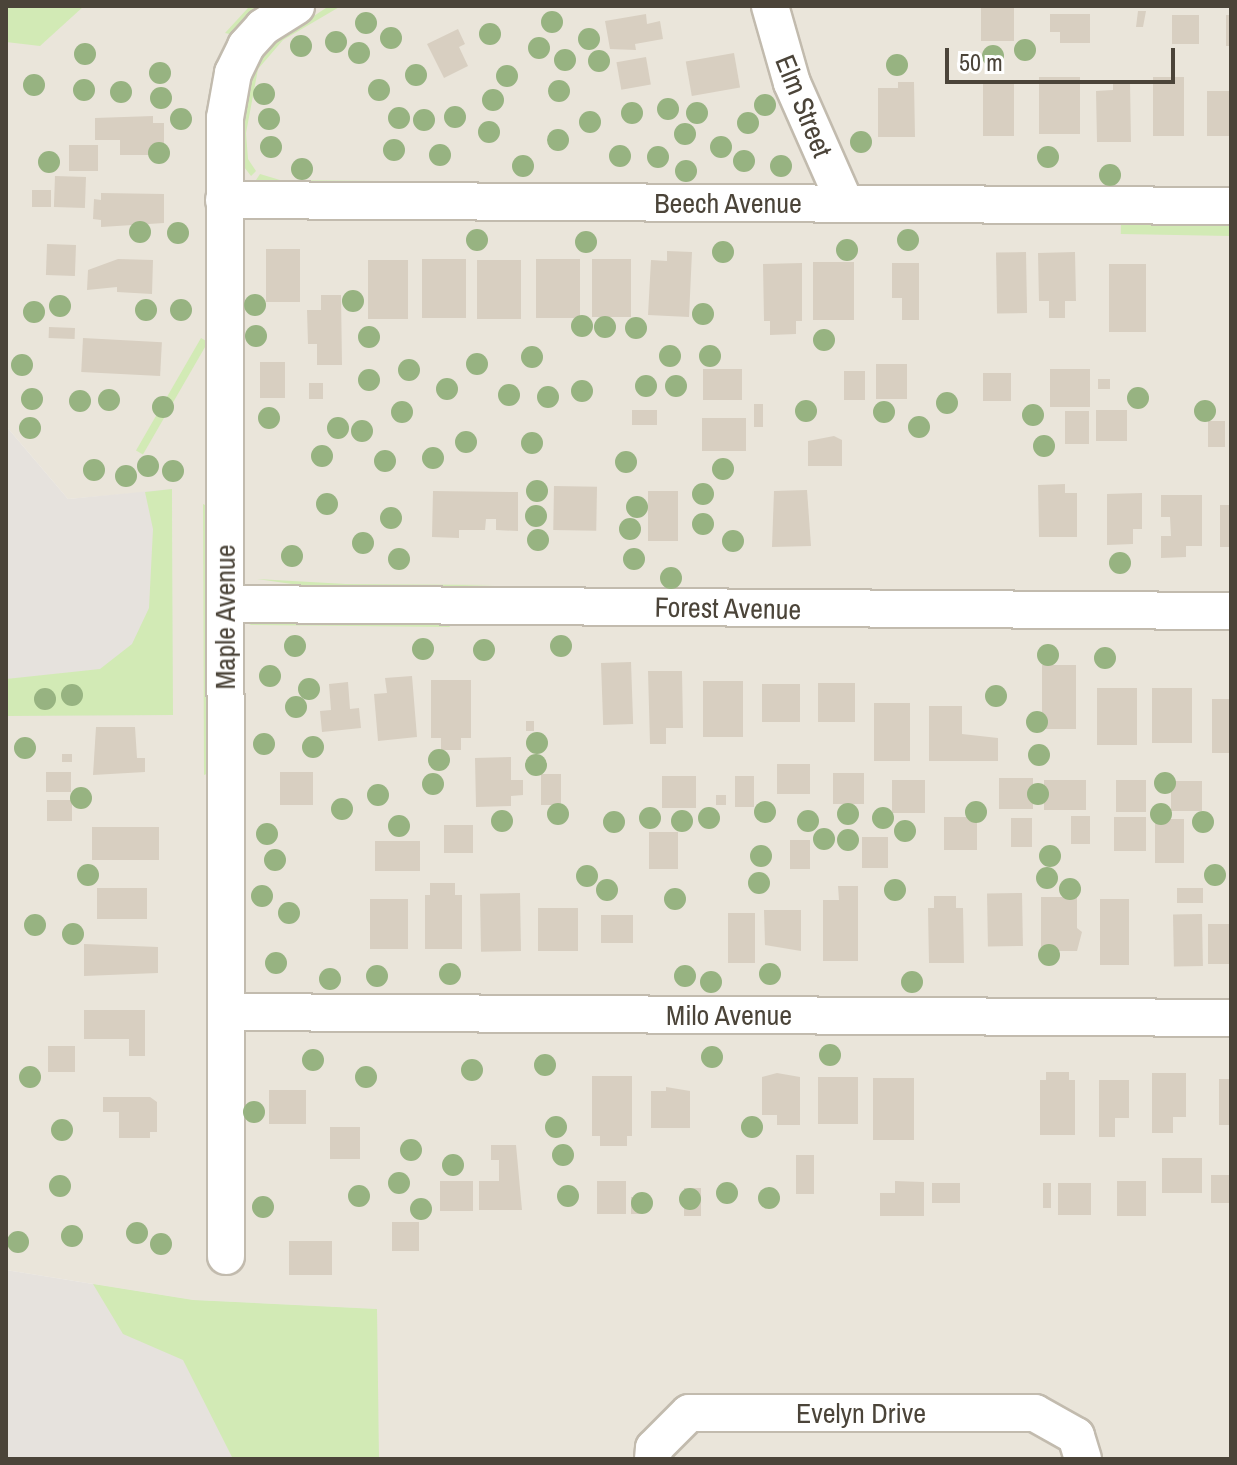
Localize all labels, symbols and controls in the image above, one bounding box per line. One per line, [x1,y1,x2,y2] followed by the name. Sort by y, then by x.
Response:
[949,32,1179,82] scale bar
[959,46,1003,78] text: 50 m
[768,50,840,162] street label: Elm Street
[654,186,802,220] street label: Beech Avenue
[208,544,242,690] street label: Maple Avenue
[654,590,802,626] street label: Forest Avenue
[665,998,793,1032] street label: Milo Avenue
[796,1396,926,1430] street label: Evelyn Drive

